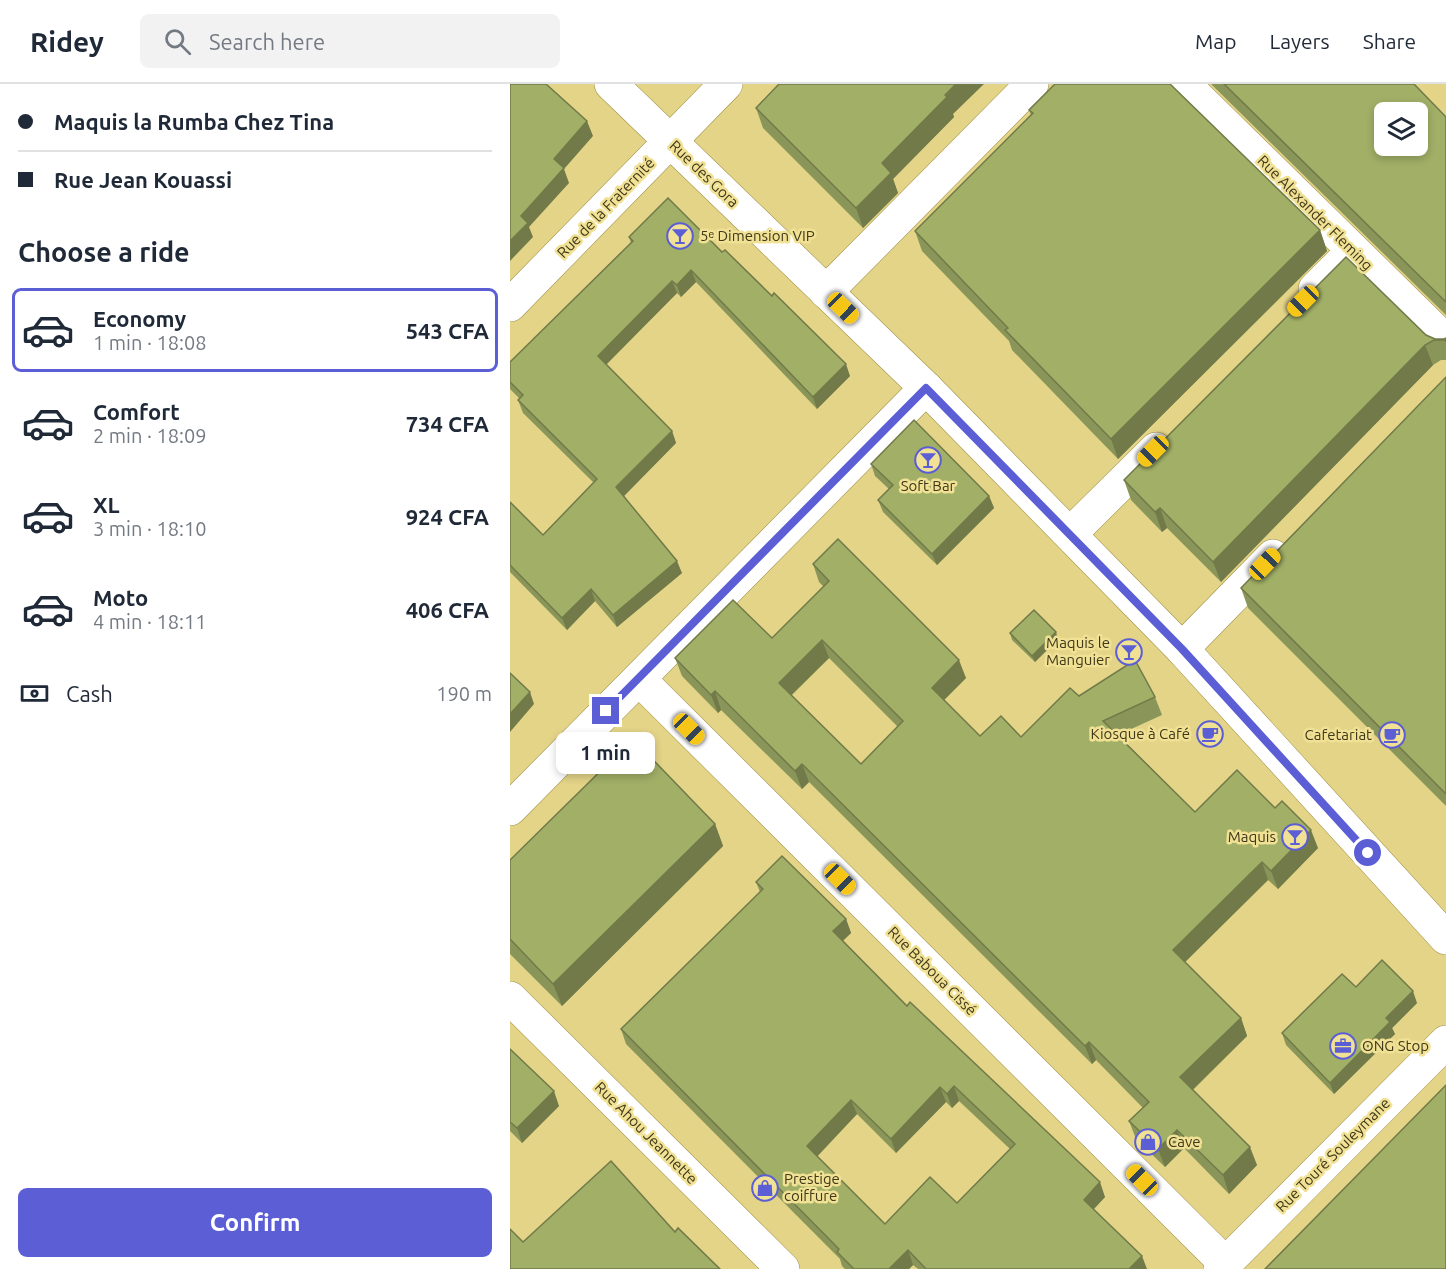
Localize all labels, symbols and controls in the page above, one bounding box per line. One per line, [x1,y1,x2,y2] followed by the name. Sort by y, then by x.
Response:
[140,14,560,68] search box
[161,25,194,58] icon: search
[30,26,104,57] text: Ridey
[209,29,325,54] text: Search here
[1195,29,1236,53] text: Map
[1269,29,1330,53] text: Layers
[1363,29,1416,53] text: Share
[1374,102,1428,156] map controls
[1374,102,1428,156] button: layers
[54,109,334,134] text: Maquis la Rumba Chez Tina
[667,137,742,211] street label: Rue des Gora
[1254,152,1376,274] street label: Rue Alexander Fleming
[554,154,658,261] street label: Rue de la Fraternité
[54,167,232,192] text: Rue Jean Kouassi
[665,221,695,251] bar icon: 5ᵉ Dimension VIP
[700,227,815,244] place label: 5ᵉ Dimension VIP
[18,237,190,267] text: Choose a ride
[1284,282,1322,320] car
[824,289,862,327] car
[21,303,75,357] icon: car
[93,306,186,331] text: Economy
[406,318,489,343] text: 543 CFA
[93,331,207,354] text: 1 min · 18:08
[21,396,75,450] icon: car
[93,399,180,424] text: Comfort
[406,411,489,436] text: 734 CFA
[93,424,207,447] text: 2 min · 18:09
[1134,432,1172,470] car
[913,445,943,475] bar icon: Soft Bar
[901,477,956,494] place label: Soft Bar
[21,489,75,543] icon: car
[93,492,120,517] text: XL
[406,504,489,529] text: 924 CFA
[93,517,207,540] text: 3 min · 18:10
[1246,545,1284,583] car
[21,582,75,636] icon: car
[93,585,148,610] text: Moto
[406,597,489,622] text: 406 CFA
[93,610,207,633] text: 4 min · 18:11
[1046,634,1110,668] place label: Maquis le Manguier
[1114,637,1144,667] bar icon: Maquis le Manguier
[18,677,51,710] icon: cash
[66,681,113,706] text: Cash
[436,682,492,705] text: 190 m
[592,697,619,724] route end
[670,710,708,748] car
[1195,719,1225,749] cafe icon: Kiosque à Café
[1377,720,1407,750] cafe icon: Cafetariat
[1091,725,1190,742] place label: Kiosque à Café
[1305,726,1372,743] place label: Cafetariat
[556,732,656,774] callout: 1 min
[580,741,631,764] text: 1 min
[1280,822,1310,852] bar icon: Maquis
[1228,828,1276,845] place label: Maquis
[1354,839,1381,866] route start
[821,860,859,898] car
[885,923,980,1018] street label: Rue Baboua Cissé
[1328,1031,1358,1061] office icon: ONG Stop
[1362,1037,1429,1054] place label: ONG Stop
[592,1078,701,1187] street label: Rue Ahou Jeannette
[1272,1094,1393,1215] street label: Rue Touré Souleymane
[1133,1127,1163,1157] shop icon: Cave
[1168,1133,1200,1150] place label: Cave
[1123,1161,1161,1199] car
[784,1170,840,1204] place label: Prestige coiffure
[750,1173,780,1203] shop icon: Prestige coiffure
[18,1188,492,1257] button: Confirm

